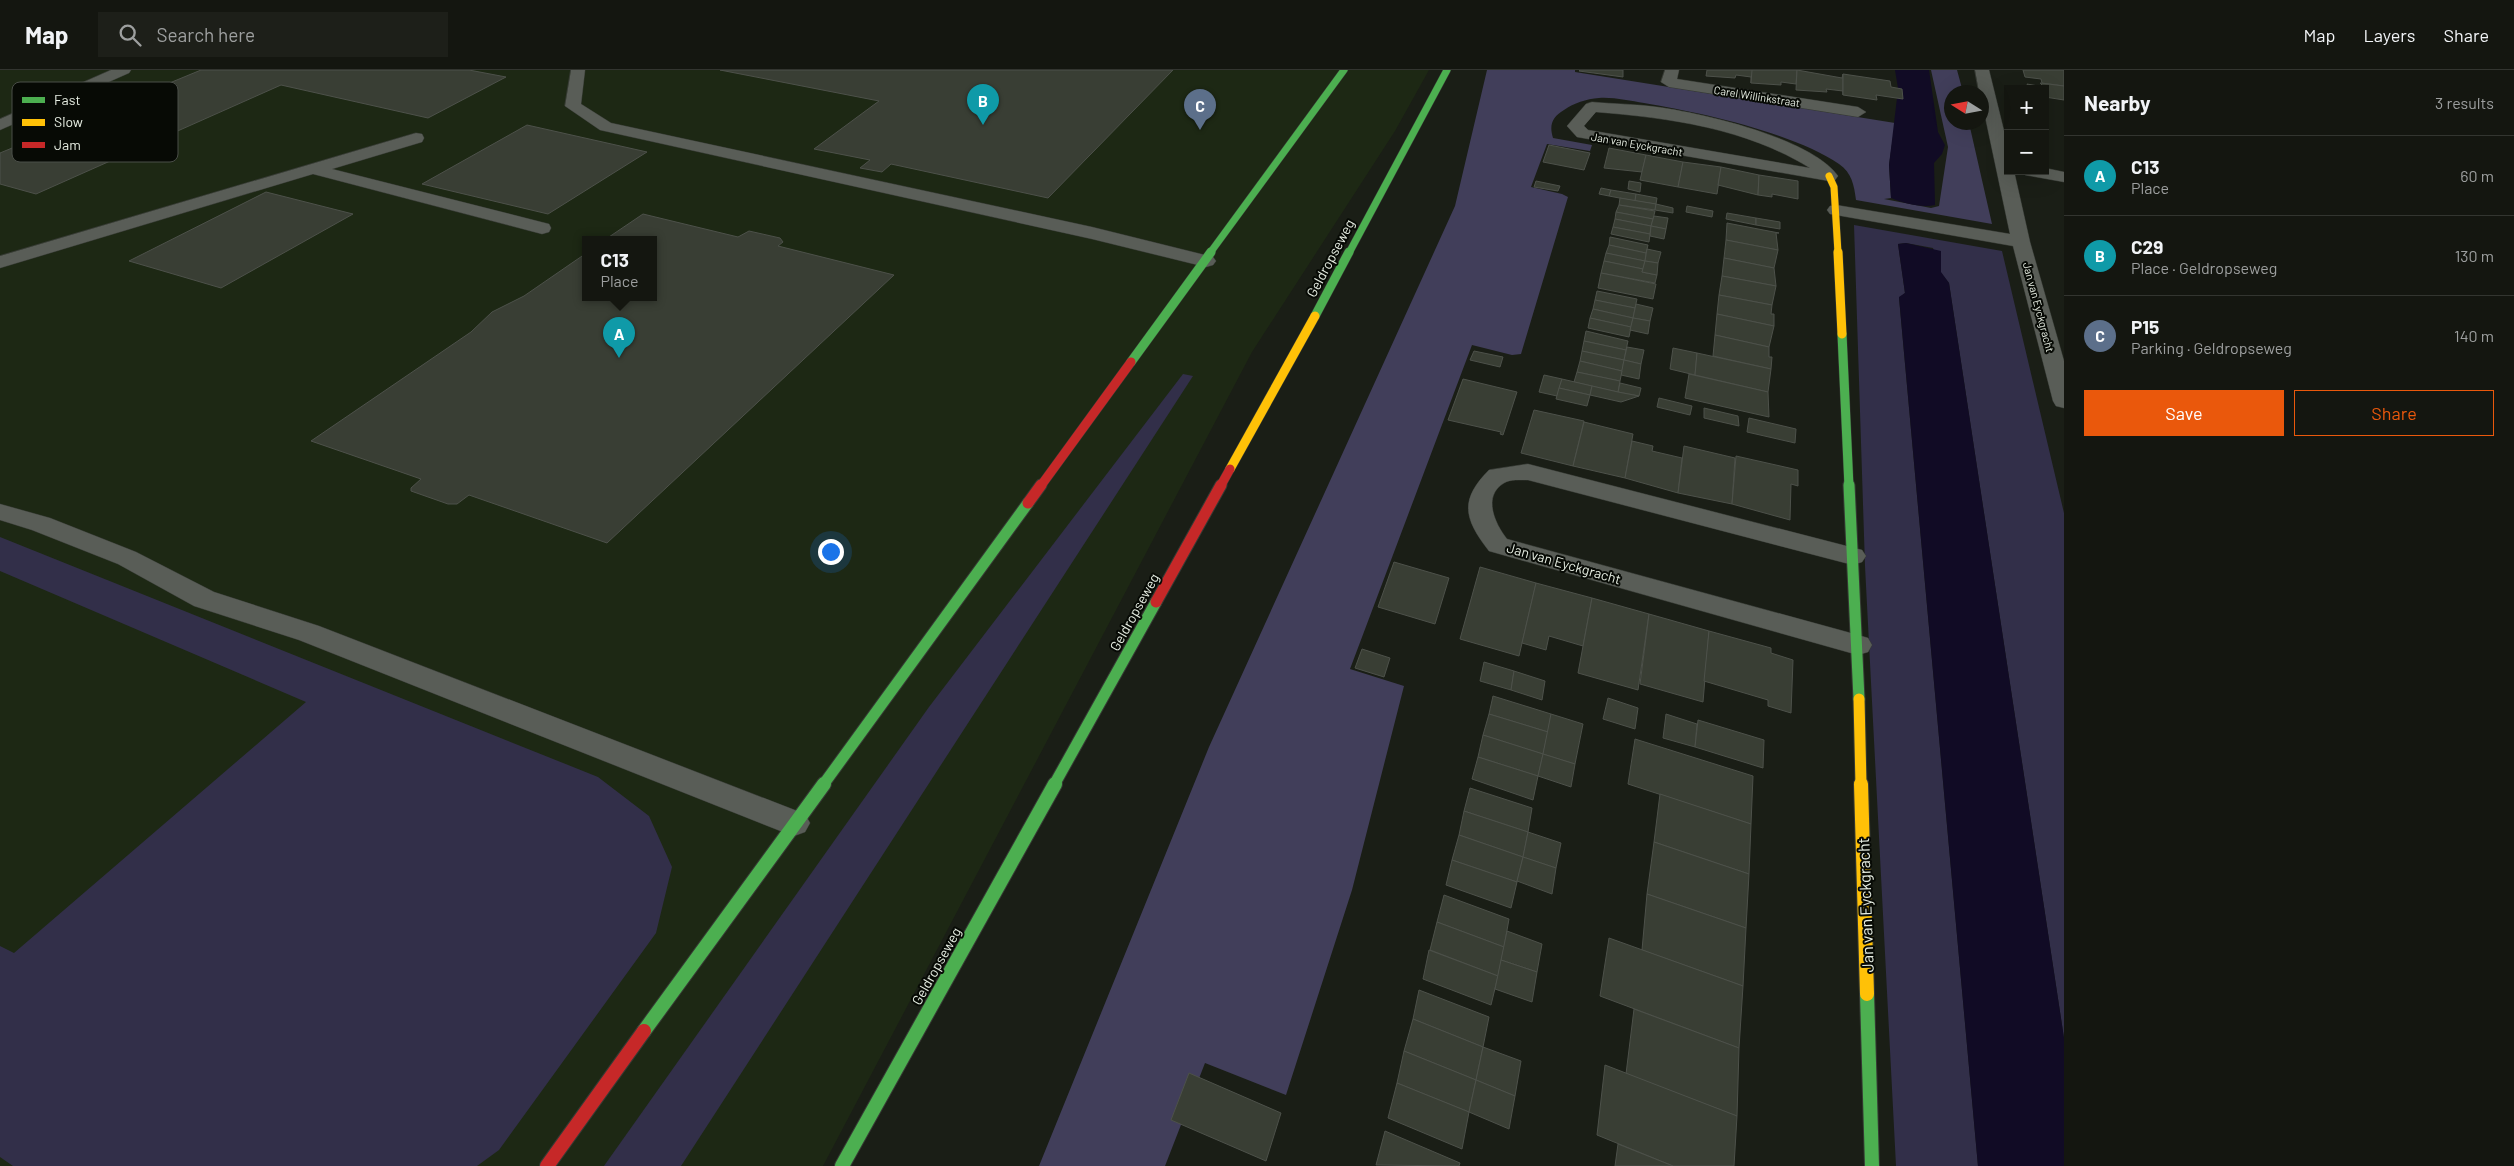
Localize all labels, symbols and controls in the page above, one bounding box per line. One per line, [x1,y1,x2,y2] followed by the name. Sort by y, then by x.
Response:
[98,12,448,57] search box
[25,20,68,49] text: Map
[116,21,144,49] icon: search
[156,23,255,46] text: Search here
[2303,24,2335,46] text: Map
[2363,24,2416,46] text: Layers
[2444,24,2489,46] text: Share
[12,82,178,162] legend
[1713,83,1801,109] street label: Carel Willinkstraat
[967,84,999,125] pin: B
[1944,85,1989,130] north arrow
[2004,85,2049,175] map controls
[2004,85,2049,130] button: +
[1184,89,1216,130] pin: C
[2084,90,2150,115] text: Nearby
[54,91,80,108] text: Fast
[2435,93,2494,112] text: 3 results
[54,113,83,130] text: Slow
[1590,130,1684,158] street label: Jan van Eyckgracht
[2004,130,2049,175] button: −
[54,136,81,153] text: Jam
[2131,155,2160,178] text: C13
[2095,166,2105,185] text: A
[2460,166,2494,185] text: 60 m
[2131,178,2169,197] text: Place
[1302,216,1358,300] street label: Geldropseweg
[2131,235,2163,258] text: C29
[582,236,657,301] popup
[2095,246,2105,265] text: B
[2455,246,2494,265] text: 130 m
[600,248,629,271] text: C13
[2131,258,2277,277] text: Place · Geldropseweg
[2021,261,2057,353] street label: Jan van Eyckgracht
[600,271,639,290] text: Place
[2131,315,2159,338] text: P15
[603,317,635,358] pin: A
[2095,326,2105,345] text: C
[2454,326,2494,345] text: 140 m
[2131,338,2292,357] text: Parking · Geldropseweg
[2084,390,2284,436] button: Save
[2294,390,2494,436] button: Share
[818,539,844,565] your location
[1505,539,1623,587] street label: Jan van Eyckgracht
[1106,570,1162,654] street label: Geldropseweg
[1853,837,1877,973] street label: Jan van Eyckgracht
[908,924,964,1008] street label: Geldropseweg

